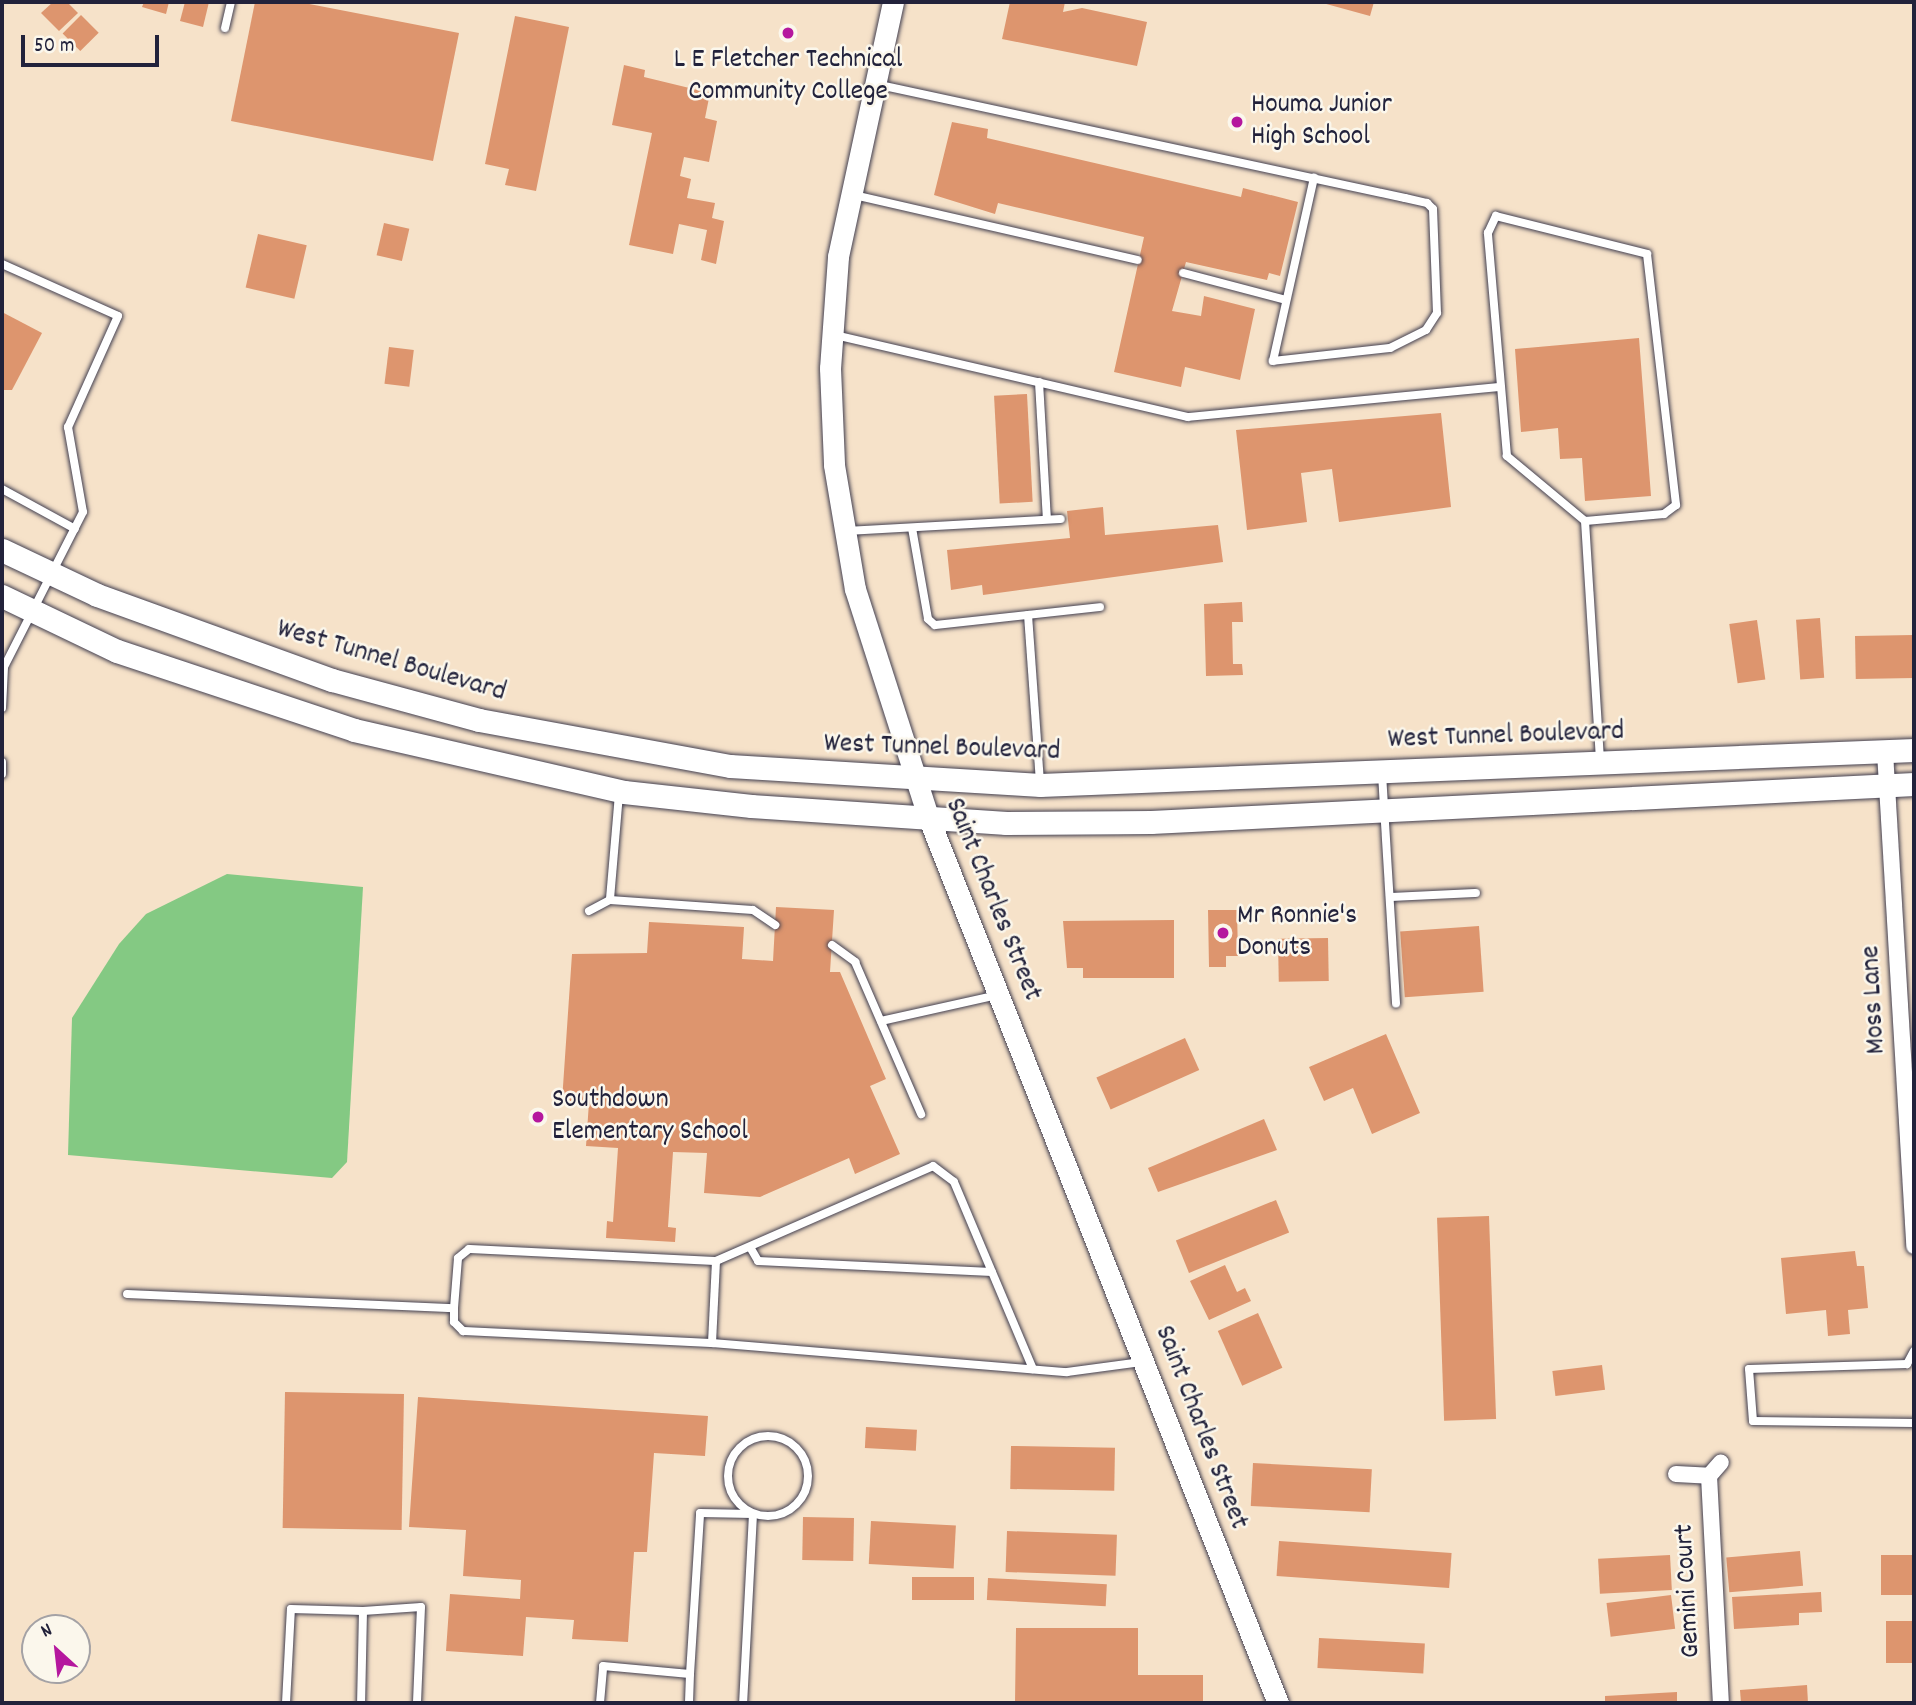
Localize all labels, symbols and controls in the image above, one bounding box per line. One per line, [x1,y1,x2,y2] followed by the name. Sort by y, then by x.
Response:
[24,21,163,65] scale bar
[780,25,796,41] marker: L E Fletcher Technical Community College
[34,32,74,62] text: 50 m
[674,44,902,110] place label: L E Fletcher Technical Community College
[1251,89,1392,155] place label: Houma Junior High School
[1229,114,1245,130] marker: Houma Junior High School
[273,613,509,711] street label: West Tunnel Boulevard
[1387,716,1625,758] street label: West Tunnel Boulevard
[823,728,1061,770] street label: West Tunnel Boulevard
[936,794,1048,1006] street label: Saint Charles Street
[1237,900,1357,966] place label: Mr Ronnie's Donuts
[1215,925,1231,941] marker: Mr Ronnie's Donuts
[1855,945,1895,1055] street label: Moss Lane
[552,1084,748,1150] place label: Southdown Elementary School
[530,1109,546,1125] marker: Southdown Elementary School
[1146,1321,1254,1535] street label: Saint Charles Street
[1669,1523,1709,1659] street label: Gemini Court
[21,1614,91,1684] north arrow
[37,1617,57,1646] text: N

